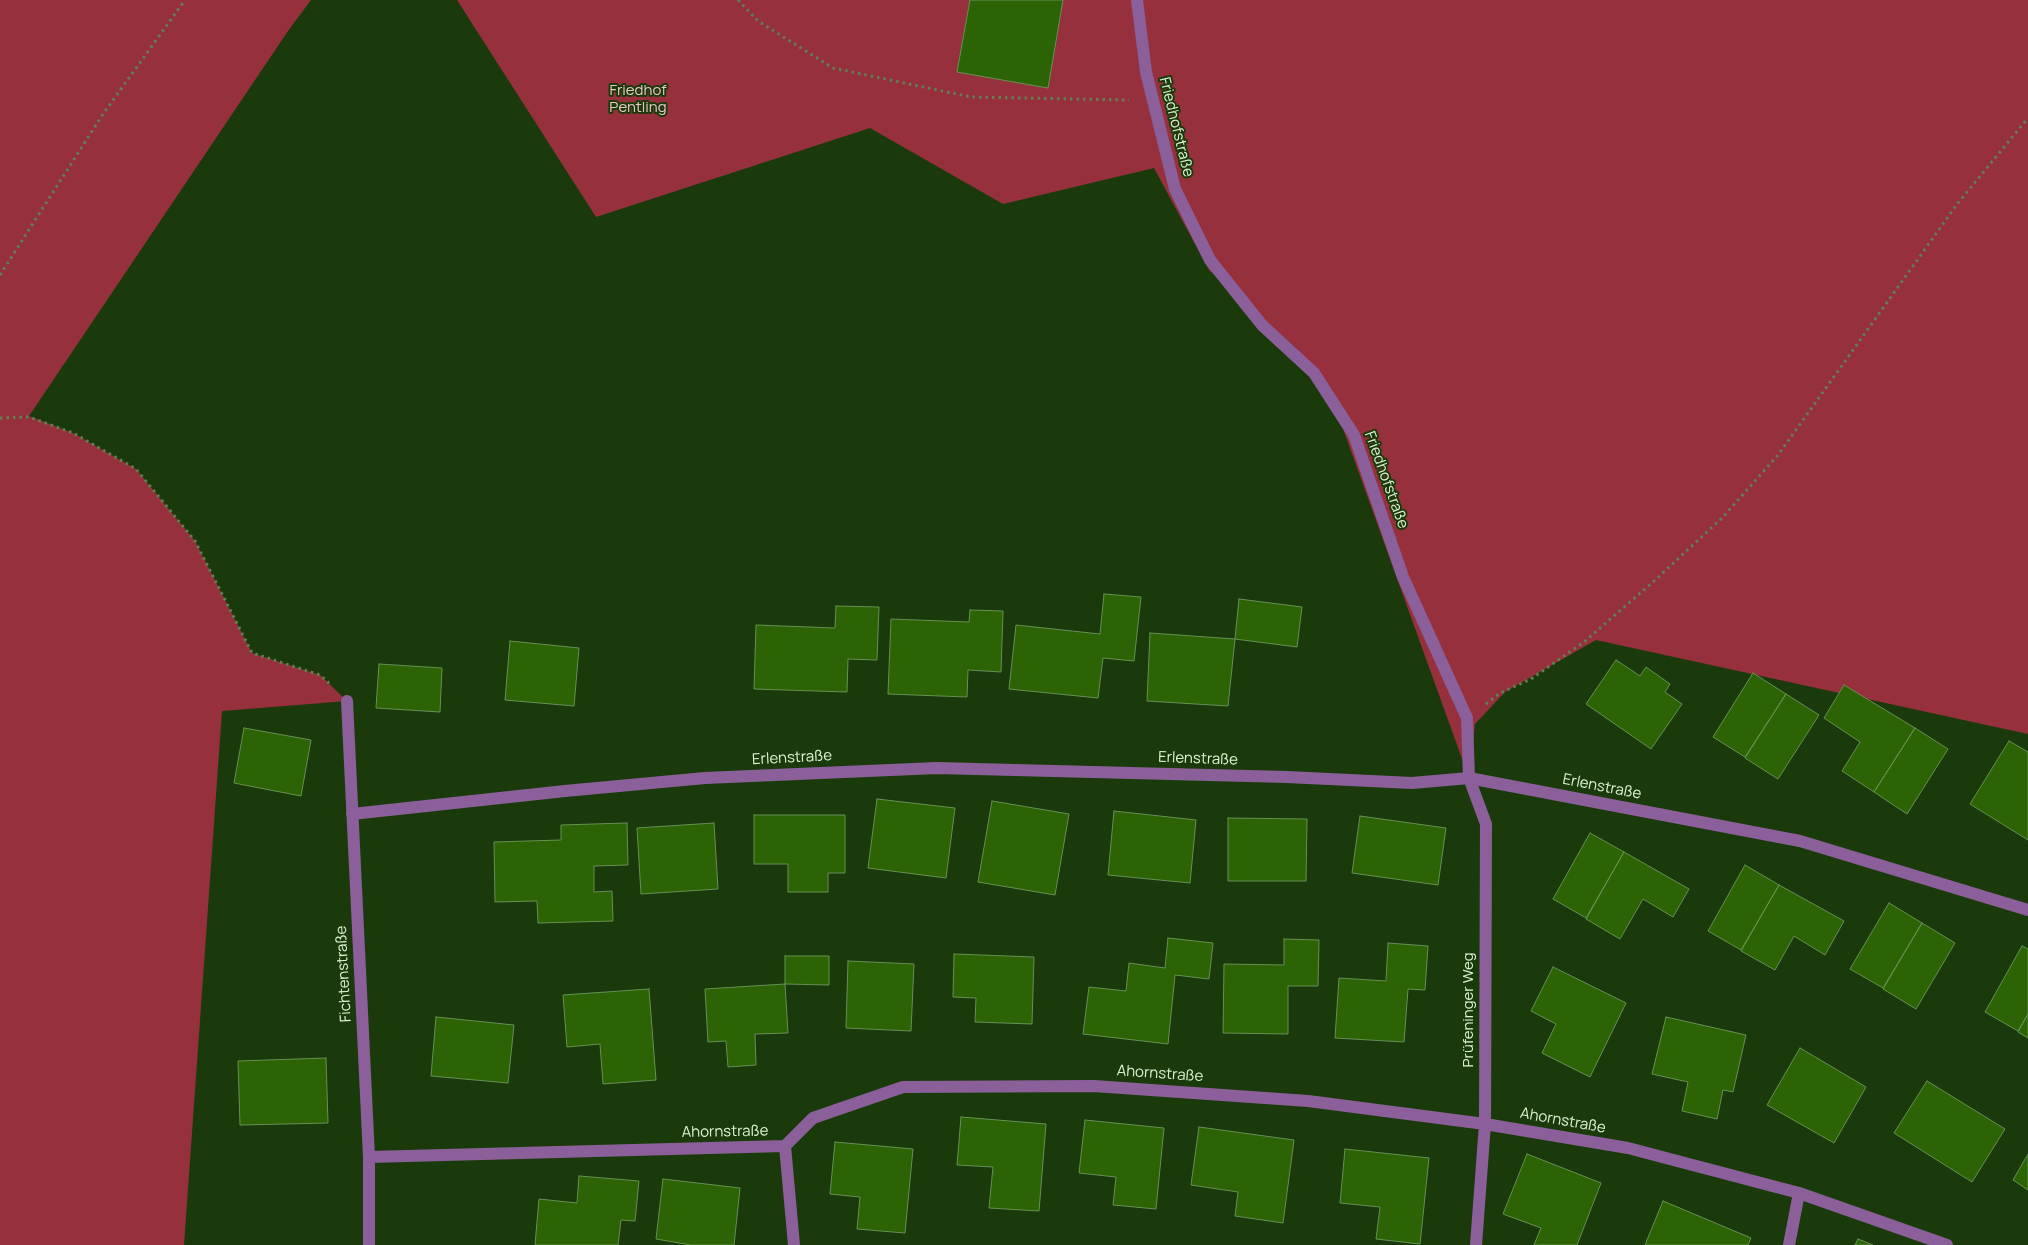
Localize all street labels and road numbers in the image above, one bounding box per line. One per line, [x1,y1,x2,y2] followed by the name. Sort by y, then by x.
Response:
[1155,75,1197,179] street label: Friedhofstraße
[1360,429,1412,531] street label: Friedhofstraße
[752,747,832,769] street label: Erlenstraße
[1158,749,1238,769] street label: Erlenstraße
[1561,771,1643,803] street label: Erlenstraße
[332,925,356,1023] street label: Fichtenstraße
[1460,952,1478,1068] street label: Prüfeninger Weg
[1116,1062,1204,1086] street label: Ahornstraße
[1519,1105,1607,1137] street label: Ahornstraße
[682,1122,768,1142] street label: Ahornstraße

